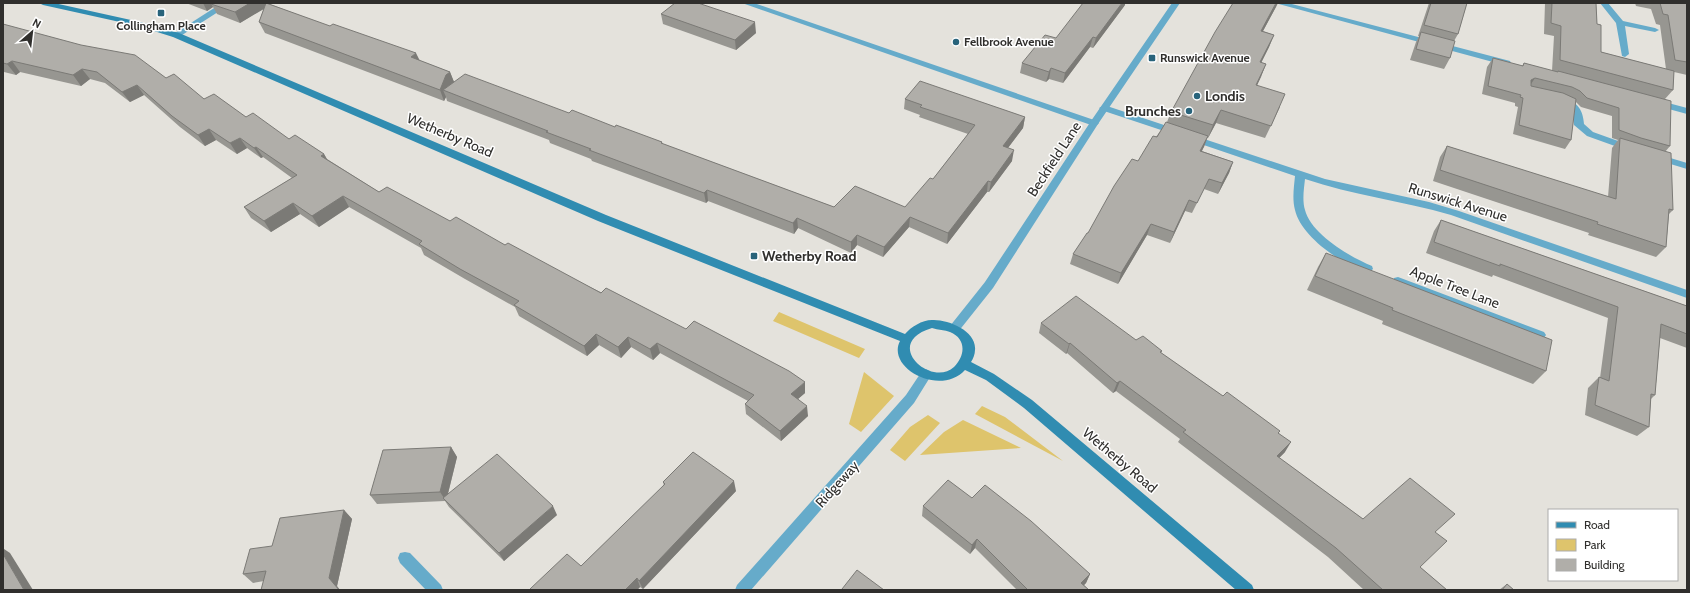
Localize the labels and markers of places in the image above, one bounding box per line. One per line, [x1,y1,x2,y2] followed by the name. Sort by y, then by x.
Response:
[156,8,166,18] marker: Collingham Place
[116,18,206,33] place label: Collingham Place
[964,34,1054,49] place label: Fellbrook Avenue
[951,37,961,47] marker: Fellbrook Avenue
[1160,50,1250,65] place label: Runswick Avenue
[1147,53,1157,63] marker: Runswick Avenue
[1205,87,1245,105] place label: Londis
[1192,91,1202,101] marker: Londis
[1125,102,1181,120] place label: Brunches
[1184,106,1194,116] marker: Brunches
[762,247,856,265] place label: Wetherby Road
[749,251,759,261] marker: Wetherby Road

